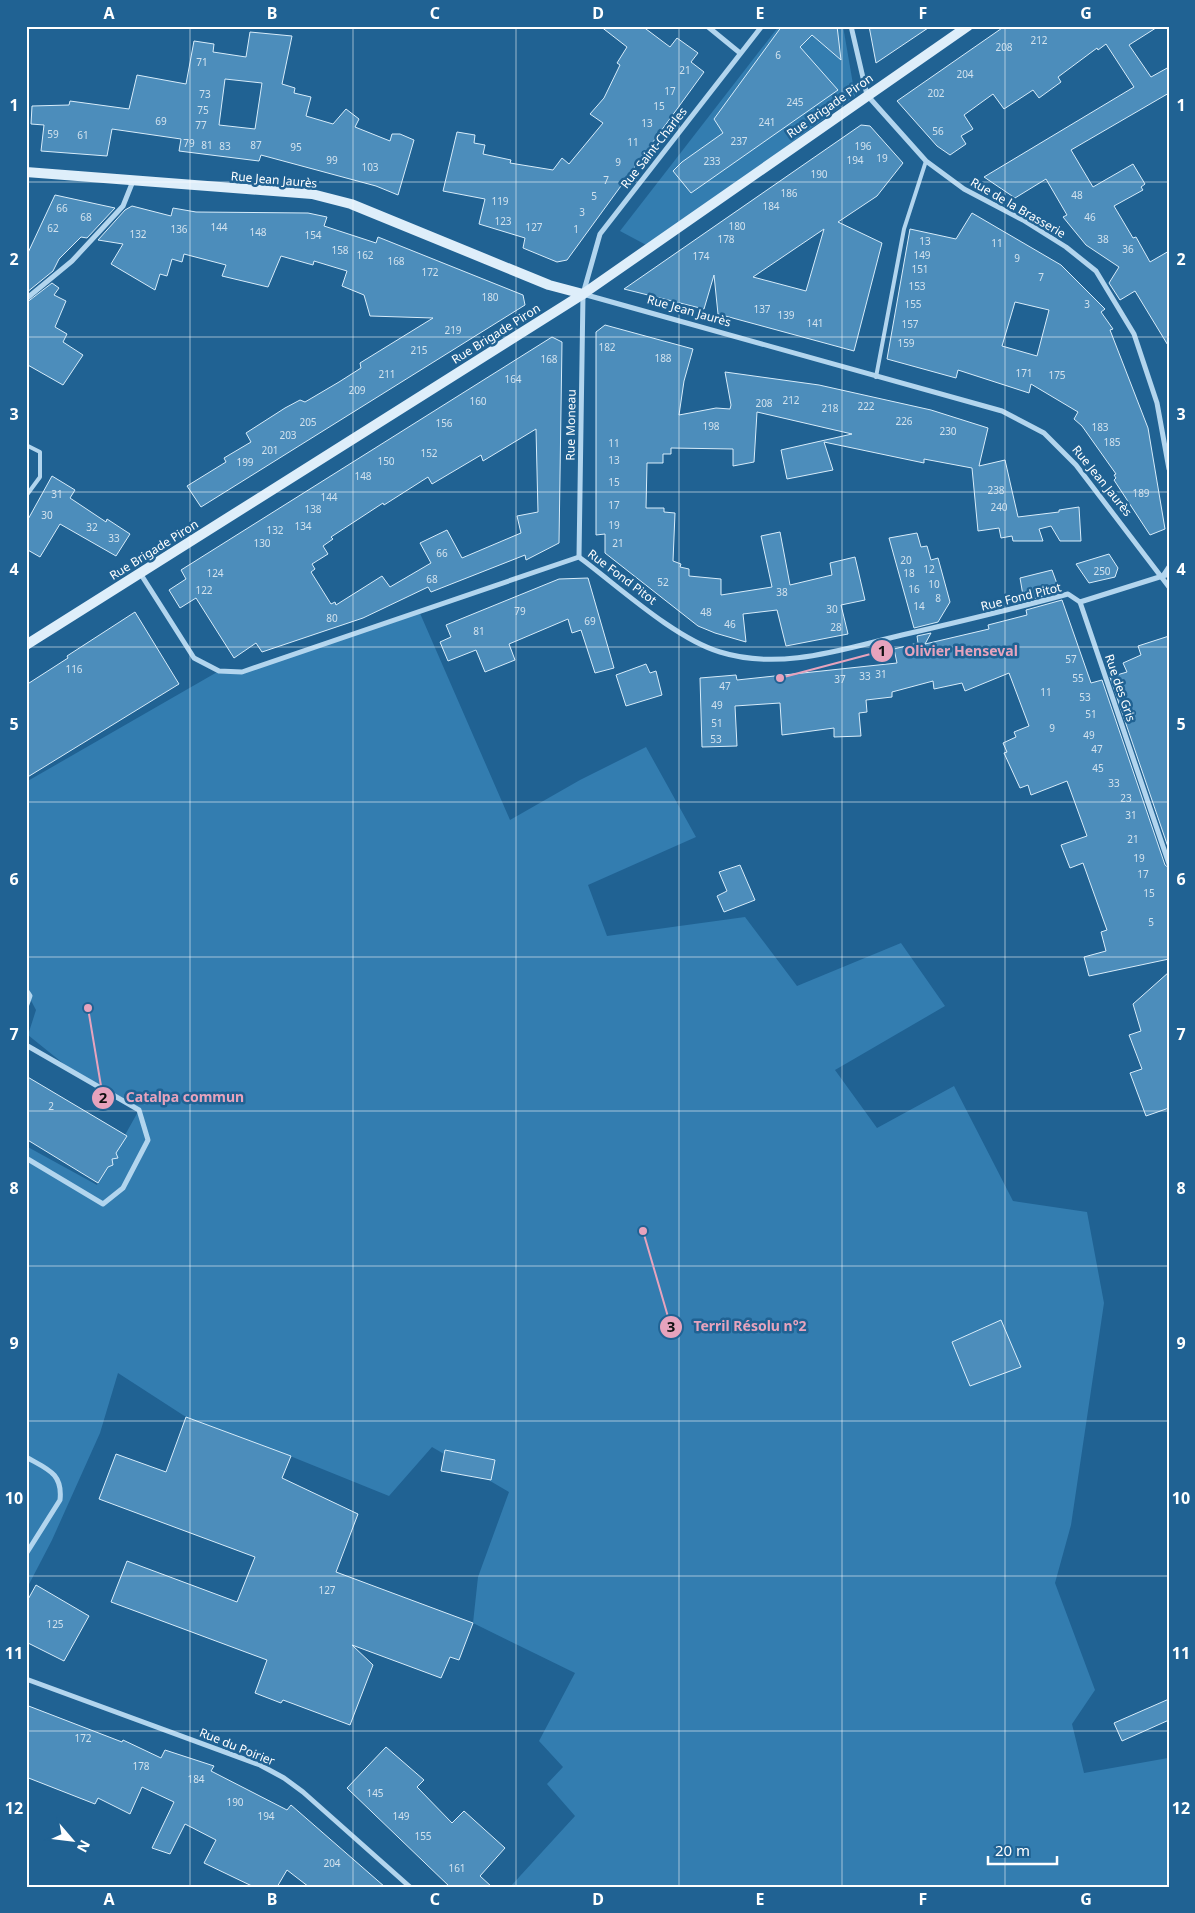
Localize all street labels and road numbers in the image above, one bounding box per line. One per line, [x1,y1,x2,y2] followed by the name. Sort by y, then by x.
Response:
[783,69,876,142] street label: Rue Brigade Piron
[616,103,691,192] street label: Rue Saint-Charles
[230,167,318,192] street label: Rue Jean Jaurès
[968,173,1069,242] street label: Rue de la Brasserie
[645,290,733,331] street label: Rue Jean Jaurès
[448,299,543,368] street label: Rue Brigade Piron
[561,389,580,461] street label: Rue Moneau
[1068,442,1136,520] street label: Rue Jean Jaurès
[106,515,201,584] street label: Rue Brigade Piron
[584,545,661,609] street label: Rue Fond Pitot
[979,578,1064,615] street label: Rue Fond Pitot
[1101,652,1140,724] street label: Rue des Gris
[197,1724,278,1769] street label: Rue du Poirier

